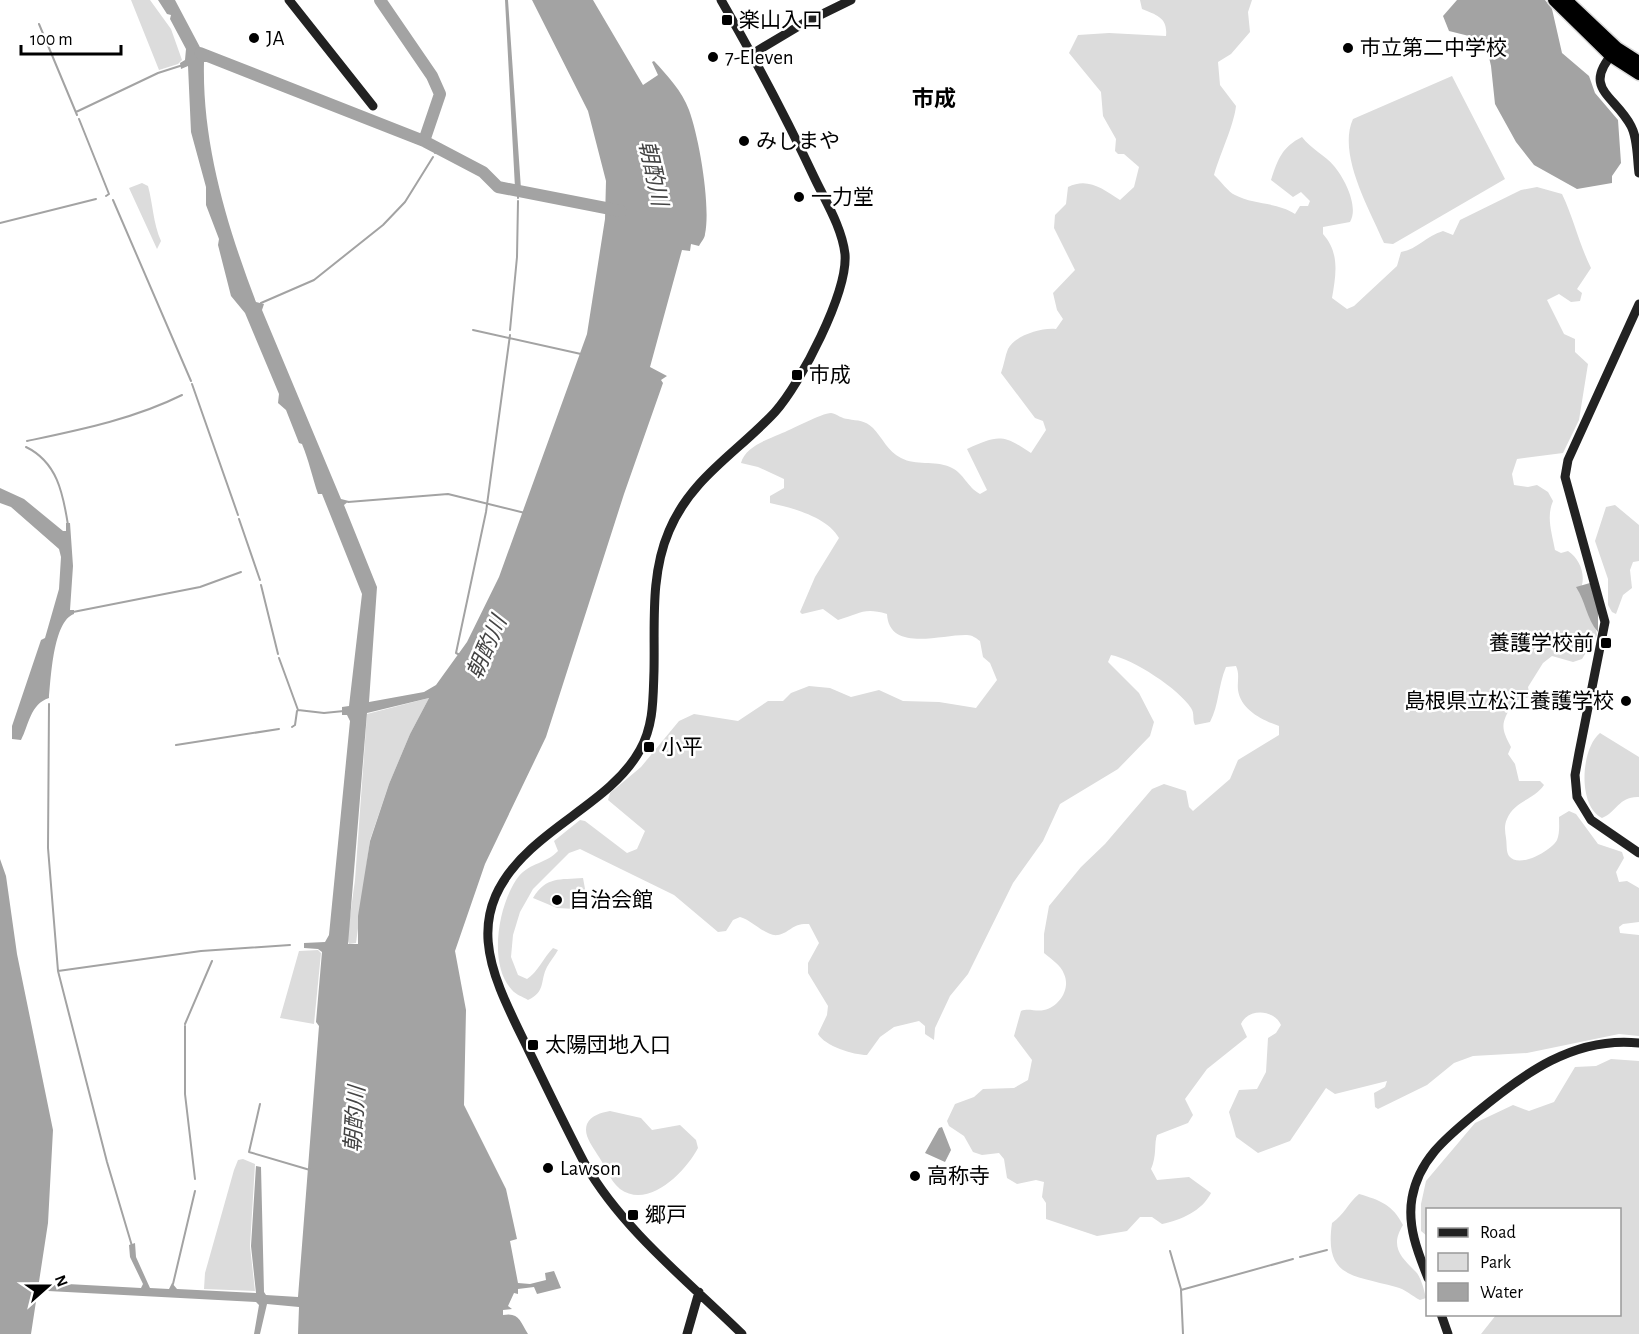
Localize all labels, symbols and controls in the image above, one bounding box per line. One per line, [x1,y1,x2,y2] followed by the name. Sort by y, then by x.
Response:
[739,9,823,31] place label: 楽山入口
[720,13,734,27] marker: 楽山入口
[21,18,122,56] scale bar
[266,28,285,49] place label: JA
[30,31,73,49] text: 100 m
[247,31,261,45] marker: JA
[1360,37,1507,59] place label: 市立第二中学校
[1341,41,1355,55] marker: 市立第二中学校
[725,47,794,68] place label: 7-Eleven
[706,50,720,64] marker: 7-Eleven
[912,86,956,110] district label: 市成
[756,131,840,152] place label: みしまや
[737,134,751,148] marker: みしまや
[635,138,672,210] water label: 朝酌川
[811,186,874,208] place label: 一力堂
[792,190,806,204] marker: 一力堂
[809,364,851,386] place label: 市成
[790,368,804,382] marker: 市成
[463,611,511,682] water label: 朝酌川
[1489,632,1594,654] place label: 養護学校前
[1599,636,1613,650] marker: 養護学校前
[1404,690,1614,712] place label: 島根県立松江養護学校
[1619,694,1633,708] marker: 島根県立松江養護学校
[661,737,703,758] place label: 小平
[642,740,656,754] marker: 小平
[569,889,653,911] place label: 自治会館
[550,893,564,907] marker: 自治会館
[545,1034,671,1056] place label: 太陽団地入口
[526,1038,540,1052] marker: 太陽団地入口
[341,1083,368,1153] water label: 朝酌川
[560,1158,621,1179] place label: Lawson
[541,1161,555,1175] marker: Lawson
[927,1165,990,1187] place label: 高称寺
[908,1169,922,1183] marker: 高称寺
[645,1204,687,1226] place label: 郷戸
[626,1208,640,1222] marker: 郷戸
[1426,1208,1621,1316] legend
[1480,1224,1516,1242] text: Road
[1480,1254,1512,1272] text: Park
[18,1256,78,1316] north arrow
[52,1273,71,1289] text: N
[1480,1284,1523,1302] text: Water

